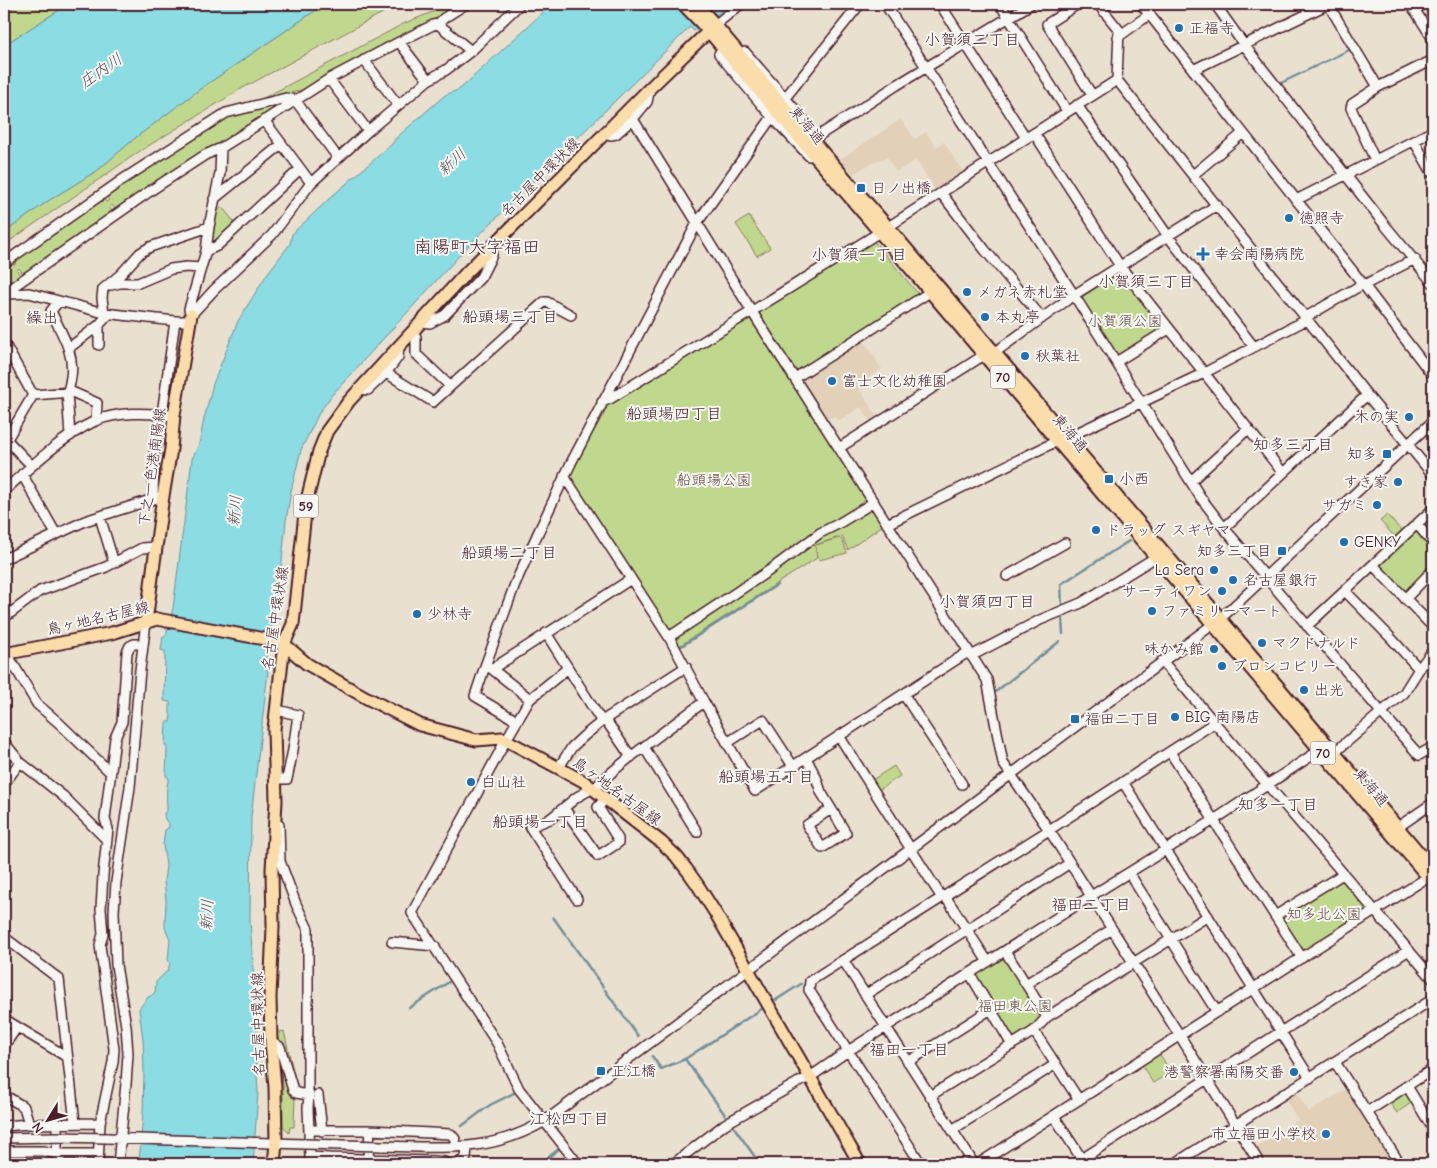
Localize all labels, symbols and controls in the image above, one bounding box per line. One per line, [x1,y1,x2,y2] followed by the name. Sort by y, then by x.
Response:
[1189,19,1234,37] place label: 正福寺
[1173,22,1185,34] marker: 正福寺
[924,31,1020,49] district label: 小賀須二丁目
[76,50,126,92] water label: 庄内川
[786,102,828,148] street label: 東海通
[497,134,583,220] street label: 名古屋中環状線
[434,145,470,179] water label: 新川
[871,179,931,197] place label: 日ノ出橋
[855,182,867,194] marker: 日ノ出橋
[1299,209,1344,227] place label: 徳照寺
[1283,212,1295,224] marker: 徳照寺
[414,237,540,258] district label: 南陽町大字福田
[1214,245,1304,263] place label: 幸会南陽病院
[811,246,907,264] district label: 小賀須一丁目
[1196,247,1210,261] marker: 幸会南陽病院
[1098,273,1194,291] district label: 小賀須三丁目
[977,283,1067,301] place label: メガネ赤札堂
[961,286,973,298] marker: メガネ赤札堂
[462,308,558,326] district label: 船頭場三丁目
[995,308,1040,326] place label: 本丸亭
[26,309,58,327] district label: 繰出
[979,311,991,323] marker: 本丸亭
[1087,312,1163,330] park label: 小賀須公園
[1035,347,1080,365] place label: 秋葉社
[1019,350,1031,362] marker: 秋葉社
[990,366,1016,388] road number: 70
[842,372,947,390] place label: 富士文化幼稚園
[826,375,838,387] marker: 富士文化幼稚園
[626,405,722,423] district label: 船頭場四丁目
[135,406,169,528] street label: 下之一色港南陽線
[1354,408,1399,426] place label: 木の実
[1049,410,1091,456] street label: 東海通
[1403,411,1415,423] marker: 木の実
[1253,436,1333,454] district label: 知多三丁目
[1347,445,1377,463] place label: 知多
[1381,448,1393,460] marker: 知多
[1119,470,1149,488] place label: 小西
[676,471,752,489] park label: 船頭場公園
[1103,473,1115,485] marker: 小西
[1343,473,1388,491] place label: すき家
[1392,476,1404,488] marker: すき家
[225,494,245,528] water label: 新川
[294,494,318,518] road number: 59
[1322,496,1367,514] place label: サガミ
[1371,499,1383,511] marker: サガミ
[1106,521,1231,539] place label: ドラッグ スギヤマ
[1090,524,1102,536] marker: ドラッグ スギヤマ
[1354,533,1401,551] place label: GENKY
[1338,536,1350,548] marker: GENKY
[1197,542,1272,560] place label: 知多三丁目
[461,544,557,562] district label: 船頭場二丁目
[1276,545,1288,557] marker: 知多三丁目
[1155,561,1204,579] place label: La Sera
[1208,564,1220,576] marker: La Sera
[258,565,292,671] street label: 名古屋中環状線
[1243,571,1318,589] place label: 名古屋銀行
[1227,574,1239,586] marker: 名古屋銀行
[1122,582,1212,600] place label: サーティワン
[1216,585,1228,597] marker: サーティワン
[939,593,1035,611] district label: 小賀須四丁目
[45,597,151,639] street label: 鳥ヶ地名古屋線
[1162,602,1282,620] place label: ファミリーマート
[427,605,472,623] place label: 少林寺
[1146,605,1158,617] marker: ファミリーマート
[411,608,423,620] marker: 少林寺
[1272,634,1361,652] place label: マクドナルド
[1256,637,1268,649] marker: マクドナルド
[1144,640,1204,658] place label: 味かみ館
[1208,643,1220,655] marker: 味かみ館
[1232,657,1337,675] place label: ブロンコビリー
[1216,660,1228,672] marker: ブロンコビリー
[1314,681,1344,699] place label: 出光
[1298,684,1310,696] marker: 出光
[1185,708,1261,726] place label: BIG 南陽店
[1085,710,1160,728] place label: 福田二丁目
[1169,711,1181,723] marker: BIG 南陽店
[1069,713,1081,725] marker: 福田二丁目
[1310,741,1336,764] road number: 70
[569,753,665,829] street label: 鳥ヶ地名古屋線
[1350,764,1392,810] street label: 東海通
[718,768,814,786] district label: 船頭場五丁目
[481,773,526,791] place label: 白山社
[465,776,477,788] marker: 白山社
[1238,796,1318,814] district label: 知多一丁目
[492,813,588,831] district label: 船頭場一丁目
[1051,896,1131,914] district label: 福田二丁目
[197,899,217,931] water label: 新川
[1286,905,1362,923] park label: 知多北公園
[248,971,268,1077] street label: 名古屋中環状線
[977,997,1053,1015] park label: 福田東公園
[869,1041,949,1059] district label: 福田一丁目
[611,1062,656,1080] place label: 正江橋
[1164,1063,1284,1081] place label: 港警察署南陽交番
[595,1065,607,1077] marker: 正江橋
[1288,1066,1300,1078] marker: 港警察署南陽交番
[22,1096,72,1146] north arrow
[529,1110,609,1128] district label: 江松四丁目
[28,1119,48,1136] text: N
[1211,1125,1316,1143] place label: 市立福田小学校
[1320,1128,1332,1140] marker: 市立福田小学校

